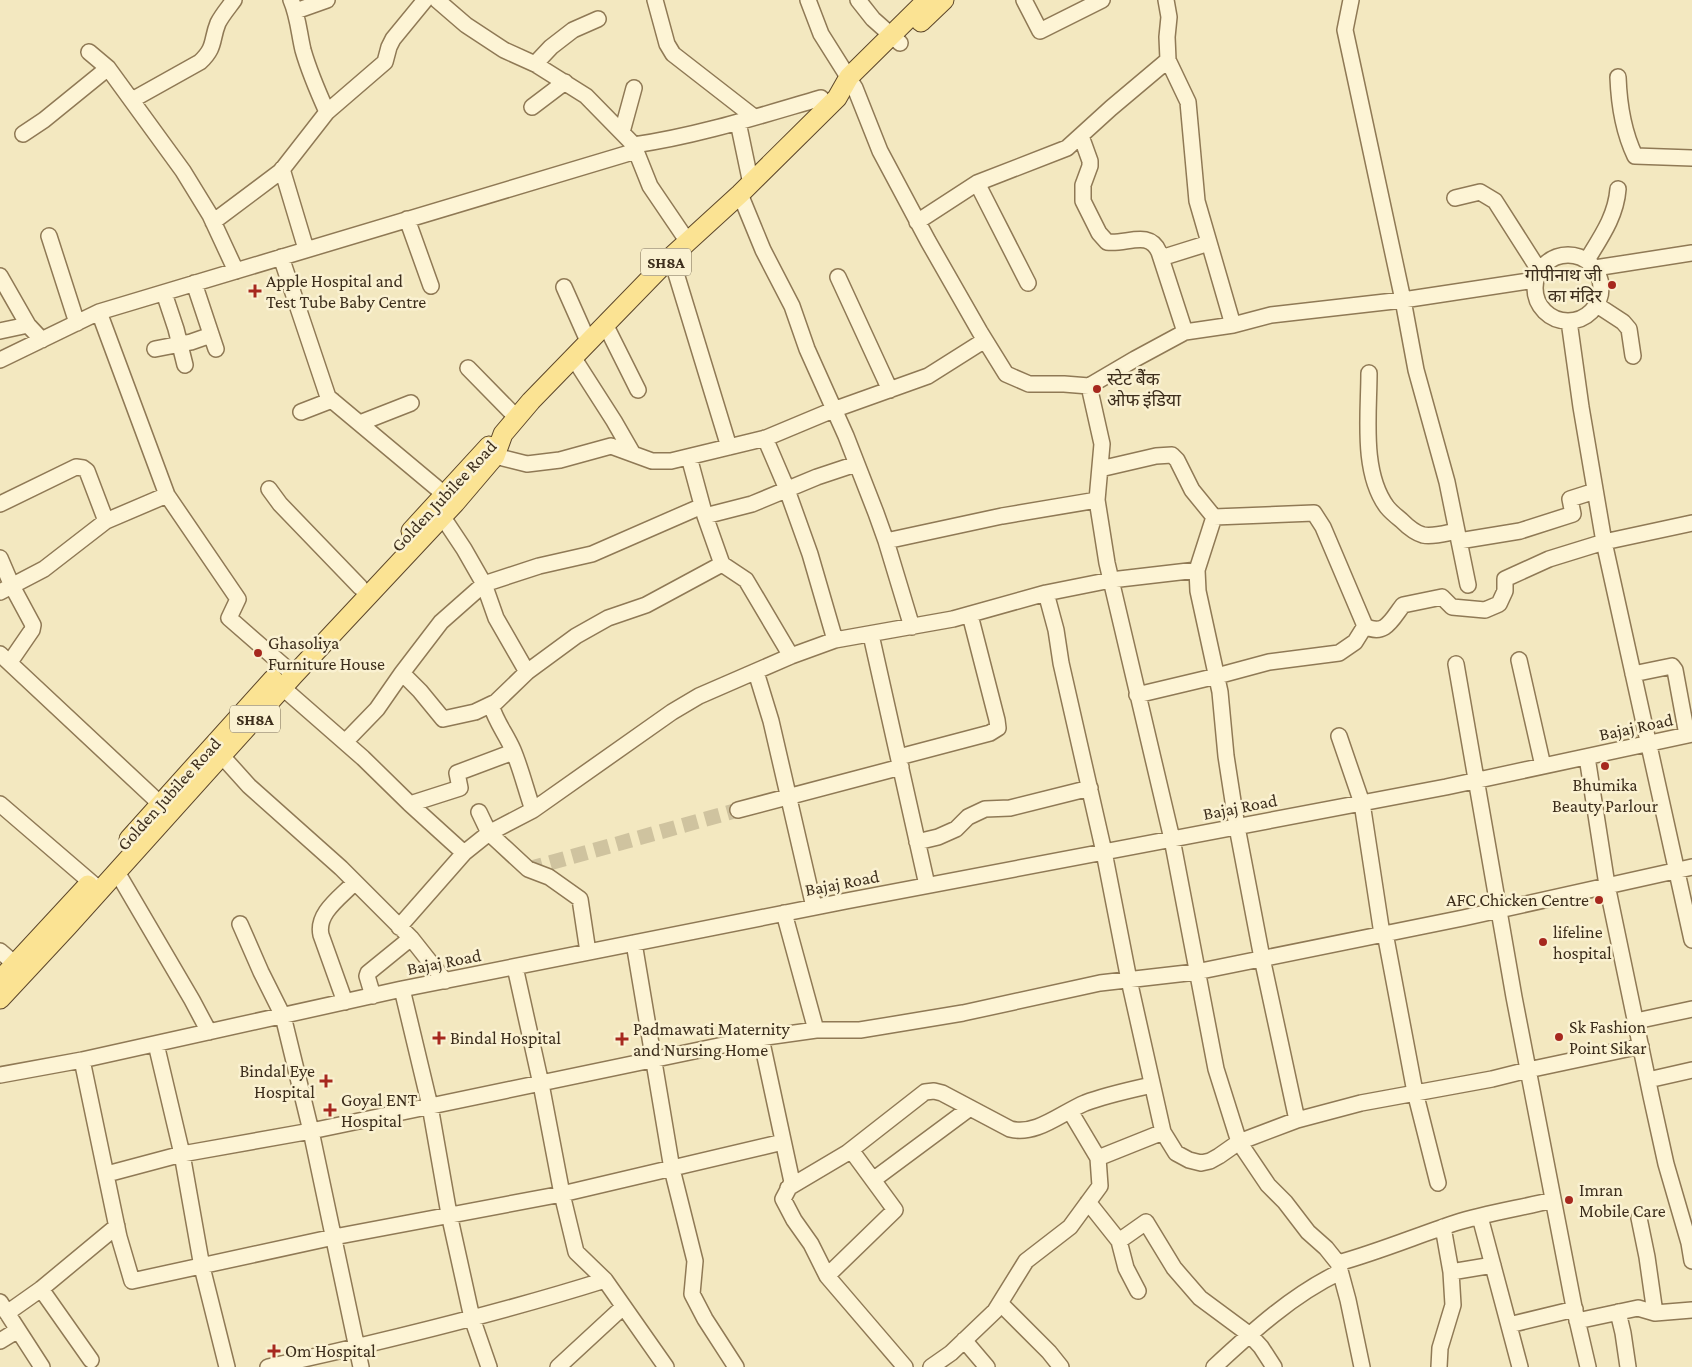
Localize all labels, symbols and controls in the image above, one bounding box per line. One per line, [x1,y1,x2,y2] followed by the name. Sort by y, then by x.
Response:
[641,248,691,276] road number: SH8A
[1525,265,1603,306] place label: गोपीनाथ जी का मंदिर
[266,271,426,312] place label: Apple Hospital and Test Tube Baby Centre
[1606,279,1618,291] marker: गोपीनाथ जी का मंदिर
[248,284,262,298] marker: Apple Hospital and Test Tube Baby Centre
[1107,368,1181,410] place label: स्टेट बेैंक ओफ इंडिया
[1091,383,1103,395] marker: स्टेट बेैंक ओफ इंडिया
[387,436,501,556] street label: Golden Jubilee Road
[268,633,385,674] place label: Ghasoliya Furniture House
[252,647,264,659] marker: Ghasoliya Furniture House
[230,706,280,732] road number: SH8A
[1597,709,1676,746] street label: Bajaj Road
[113,733,225,854] street label: Golden Jubilee Road
[1599,760,1611,772] marker: Bhumika Beauty Parlour
[1552,775,1659,816] place label: Bhumika Beauty Parlour
[1201,790,1279,825] street label: Bajaj Road
[803,866,881,901] street label: Bajaj Road
[1446,890,1589,910] place label: AFC Chicken Centre
[1593,894,1605,906] marker: AFC Chicken Centre
[1553,922,1612,963] place label: lifeline hospital
[1537,936,1549,948] marker: lifeline hospital
[405,945,483,980] street label: Bajaj Road
[1569,1017,1647,1058] place label: Sk Fashion Point Sikar
[633,1019,790,1060] place label: Padmawati Maternity and Nursing Home
[450,1028,561,1048] place label: Bindal Hospital
[432,1031,446,1045] marker: Bindal Hospital
[1553,1031,1565,1043] marker: Sk Fashion Point Sikar
[615,1032,629,1046] marker: Padmawati Maternity and Nursing Home
[239,1061,315,1102] place label: Bindal Eye Hospital
[319,1074,333,1088] marker: Bindal Eye Hospital
[341,1090,418,1131] place label: Goyal ENT Hospital
[323,1103,337,1117] marker: Goyal ENT Hospital
[1579,1180,1666,1221] place label: Imran Mobile Care
[1563,1194,1575,1206] marker: Imran Mobile Care
[285,1341,376,1361] place label: Om Hospital
[267,1344,281,1358] marker: Om Hospital

